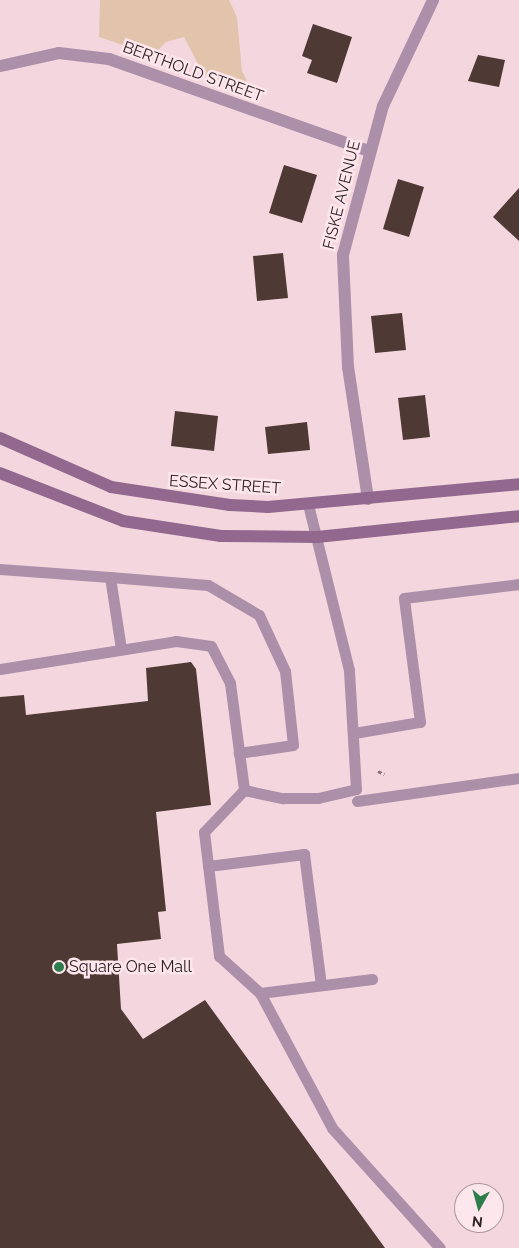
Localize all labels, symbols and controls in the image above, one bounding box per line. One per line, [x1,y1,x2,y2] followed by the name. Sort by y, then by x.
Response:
[120,38,266,106] street label: BERTHOLD STREET
[319,138,365,252] street label: FISKE AVENUE
[168,472,282,498] street label: ESSEX STREET
[69,957,192,977] place label: Square One Mall
[53,961,65,973] marker: Square One Mall
[454,1183,504,1233] north arrow
[471,1213,484,1230] text: N

